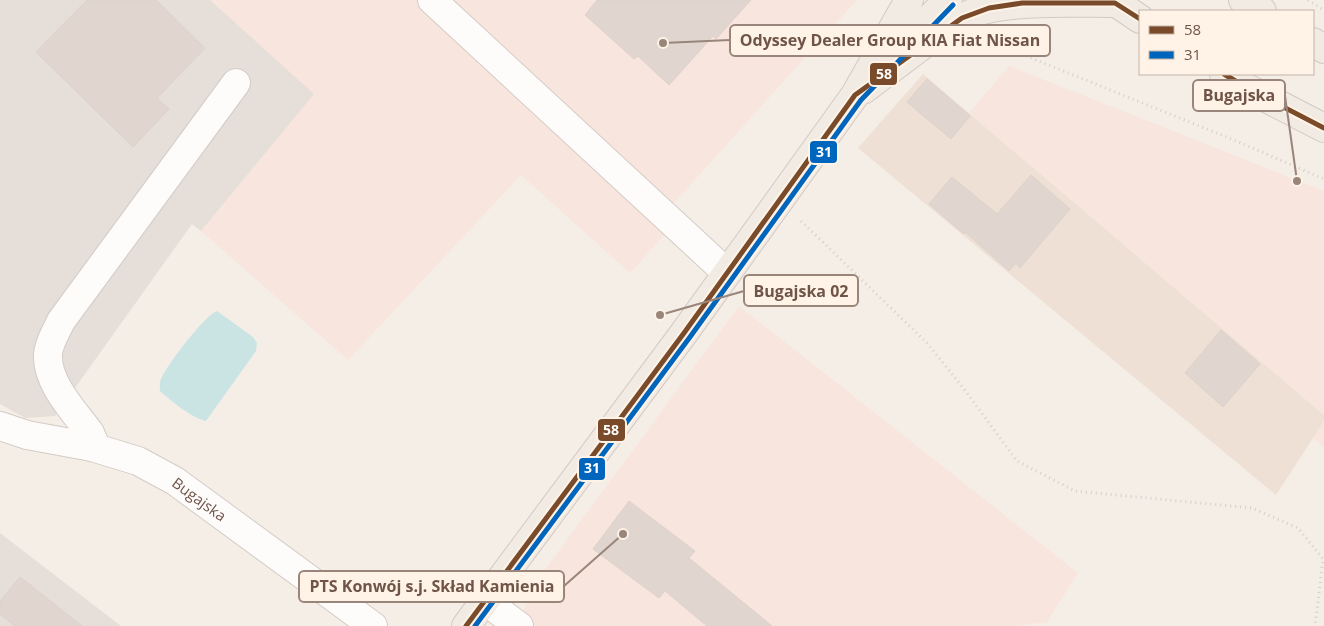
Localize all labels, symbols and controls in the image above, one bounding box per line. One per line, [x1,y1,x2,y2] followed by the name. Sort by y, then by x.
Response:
[1139,10,1314,75] legend
[1184,19,1201,39] text: 58
[730,25,1050,56] callout: Odyssey Dealer Group KIA Fiat Nissan
[740,29,1040,51] text: Odyssey Dealer Group KIA Fiat Nissan
[1184,44,1201,64] text: 31
[869,62,898,86] line badge: 58
[876,64,892,83] text: 58
[1193,80,1285,111] callout: Bugajska
[1203,84,1275,106] text: Bugajska
[809,140,838,164] line badge: 31
[816,142,832,161] text: 31
[744,275,858,306] callout: Bugajska 02
[754,280,848,302] text: Bugajska 02
[597,418,626,442] line badge: 58
[603,420,619,439] text: 58
[578,457,606,481] line badge: 31
[584,458,600,477] text: 31
[168,472,231,525] street label: Bugajska
[299,571,564,602] callout: PTS Konwój s.j. Skład Kamienia
[309,575,555,597] text: PTS Konwój s.j. Skład Kamienia

